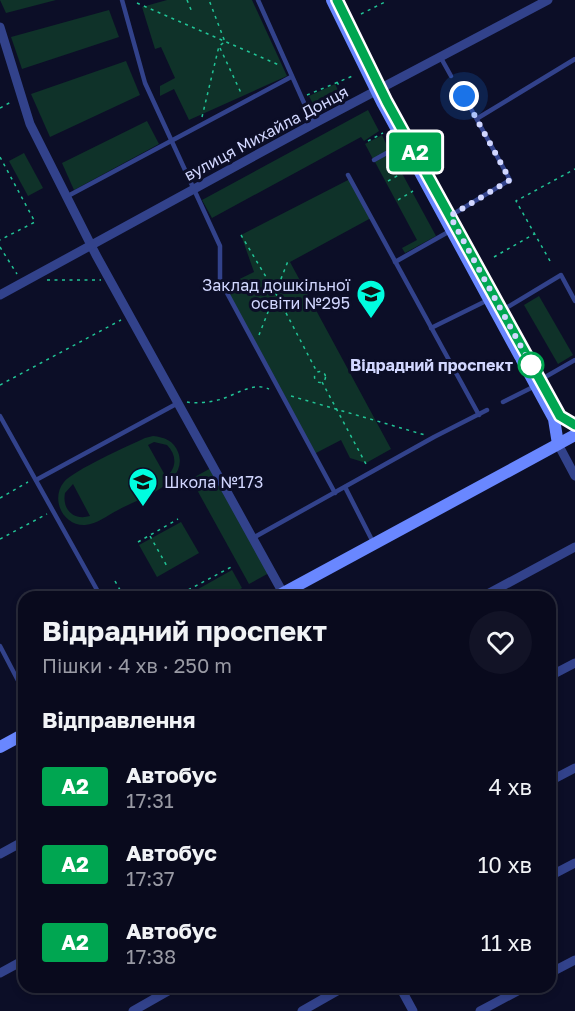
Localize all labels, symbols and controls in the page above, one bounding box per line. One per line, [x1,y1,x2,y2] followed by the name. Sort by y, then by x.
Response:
[180,81,352,185] street label: вулиця Михайла Донця
[449,81,479,111] your location
[388,132,442,172] line badge: А2
[401,139,429,165] text: А2
[202,275,351,313] place label: Заклад дошкільної освіти №295
[355,278,387,320] school or university icon: Заклад дошкільної освіти №295
[518,352,544,378] marker: Відрадний проспект
[350,355,513,375] place label: Відрадний проспект
[127,466,159,508] school or university icon: Школа №173
[164,472,263,492] place label: Школа №173
[469,611,532,674] button: heart
[42,614,327,647] text: Відрадний проспект
[42,653,232,677] text: Пішки · 4 хв · 250 m
[42,706,195,733] text: Відправлення
[126,761,217,788] text: Автобус
[61,773,89,799] text: А2
[489,773,532,800] text: 4 хв
[126,788,174,812] text: 17:31
[126,839,217,866] text: Автобус
[61,851,89,877] text: А2
[478,851,532,878] text: 10 хв
[126,866,175,890] text: 17:37
[126,917,217,944] text: Автобус
[61,929,89,955] text: А2
[481,929,532,956] text: 11 хв
[126,944,176,968] text: 17:38

